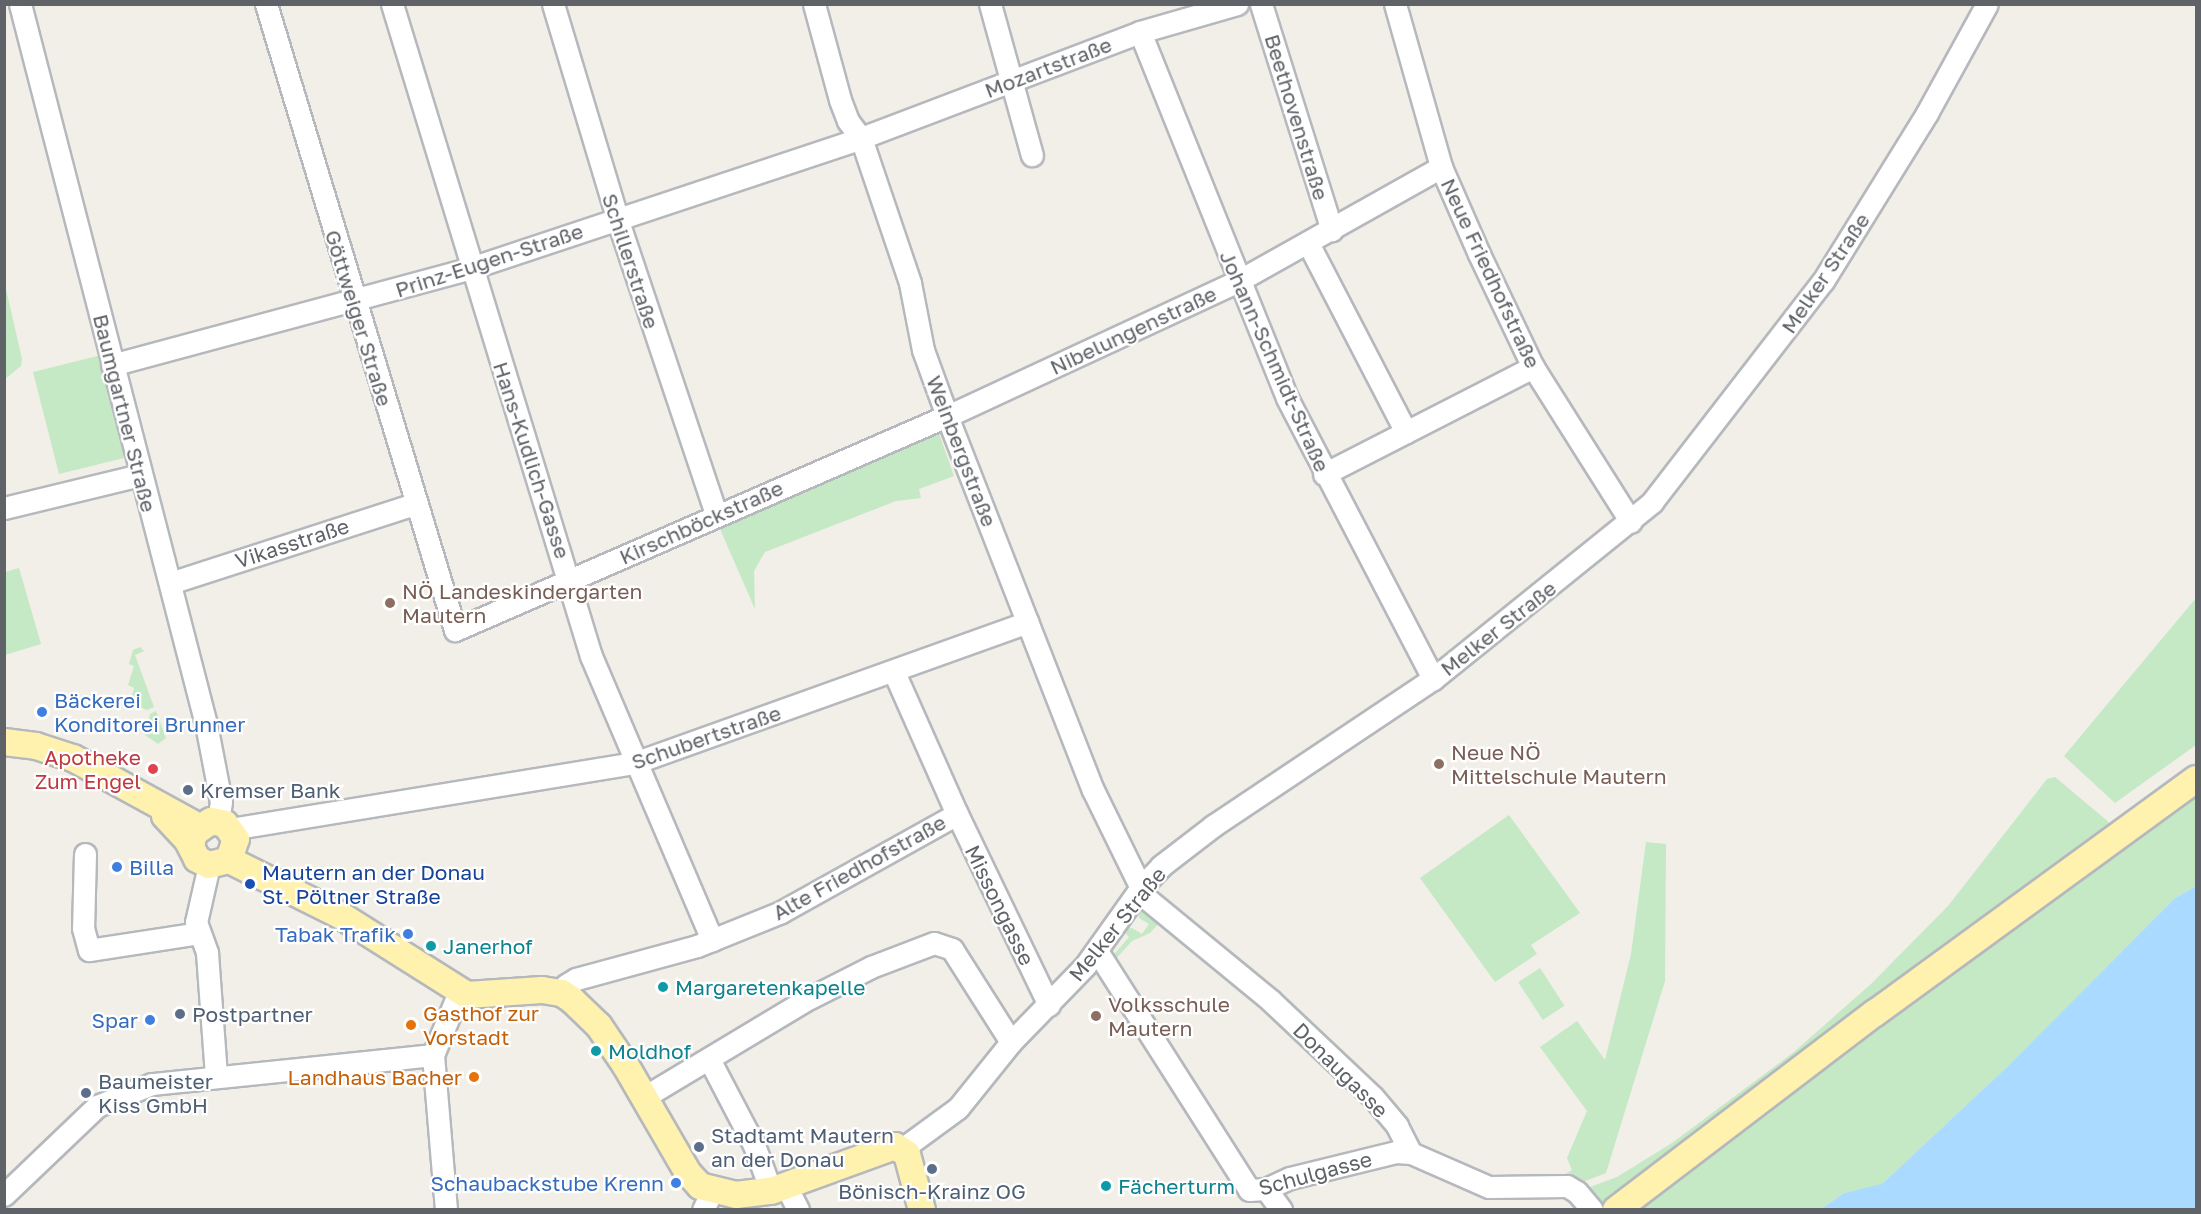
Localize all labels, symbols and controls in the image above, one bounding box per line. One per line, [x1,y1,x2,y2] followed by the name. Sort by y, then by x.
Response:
[981,31,1115,103] street label: Mozartstraße
[1260,31,1334,203] street label: Beethovenstraße
[1436,174,1546,372] street label: Neue Friedhofstraße
[597,190,665,332] street label: Schillerstraße
[1776,208,1874,338] street label: Melker Straße
[392,218,586,302] street label: Prinz-Eugen-Straße
[320,227,398,409] street label: Göttweiger Straße
[1215,247,1335,475] street label: Johann-Schmidt-Straße
[1046,280,1220,380] street label: Nibelungenstraße
[88,311,162,515] street label: Baumgartner Straße
[488,358,576,562] street label: Hans-Kudlich-Gasse
[922,372,1002,530] street label: Weinbergstraße
[615,475,787,569] street label: Kirschböckstraße
[232,513,352,573] street label: Vikasstraße
[1435,575,1561,681] street label: Melker Straße
[402,578,642,628] place label: NÖ Landeskindergarten Mautern
[383,596,397,610] marker: NÖ Landeskindergarten Mautern
[54,687,245,737] place label: Bäckerei Konditorei Brunner
[628,700,784,774] street label: Schubertstraße
[35,705,49,719] marker: Bäckerei Konditorei Brunner
[1451,739,1667,789] place label: Neue NÖ Mittelschule Mautern
[35,744,141,794] place label: Apotheke Zum Engel
[1432,757,1446,771] marker: Neue NÖ Mittelschule Mautern
[146,762,160,776] marker: Apotheke Zum Engel
[200,777,341,803] place label: Kremser Bank
[181,783,195,797] marker: Kremser Bank
[768,809,950,925] street label: Alte Friedhofstraße
[960,841,1040,969] street label: Missongasse
[129,854,174,880] place label: Billa
[262,859,485,909] place label: Mautern an der Donau St. Pöltner Straße
[110,860,124,874] marker: Billa
[1063,862,1171,986] street label: Melker Straße
[243,877,257,891] marker: Mautern an der Donau St. Pöltner Straße
[275,921,396,947] place label: Tabak Trafik
[401,927,415,941] marker: Tabak Trafik
[443,933,533,959] place label: Janerhof
[424,939,438,953] marker: Janerhof
[675,974,865,1000] place label: Margaretenkapelle
[656,980,670,994] marker: Margaretenkapelle
[1108,991,1230,1041] place label: Volksschule Mautern
[423,1000,539,1050] place label: Gasthof zur Vorstadt
[192,1001,313,1027] place label: Postpartner
[92,1007,138,1033] place label: Spar
[173,1007,187,1021] marker: Postpartner
[1089,1009,1103,1023] marker: Volksschule Mautern
[143,1013,157,1027] marker: Spar
[1288,1017,1394,1123] street label: Donaugasse
[404,1018,418,1032] marker: Gasthof zur Vorstadt
[608,1038,691,1064] place label: Moldhof
[589,1044,603,1058] marker: Moldhof
[288,1064,462,1090] place label: Landhaus Bacher
[98,1068,213,1118] place label: Baumeister Kiss GmbH
[467,1070,481,1084] marker: Landhaus Bacher
[79,1086,93,1100] marker: Baumeister Kiss GmbH
[711,1122,894,1172] place label: Stadtamt Mautern an der Donau
[692,1140,706,1154] marker: Stadtamt Mautern an der Donau
[1256,1146,1374,1200] street label: Schulgasse
[925,1162,939,1176] marker: Bönisch-Krainz OG
[430,1170,664,1196] place label: Schaubackstube Krenn
[1118,1173,1235,1199] place label: Fächerturm
[669,1176,683,1190] marker: Schaubackstube Krenn
[838,1178,1026,1204] place label: Bönisch-Krainz OG
[1099,1179,1113,1193] marker: Fächerturm

